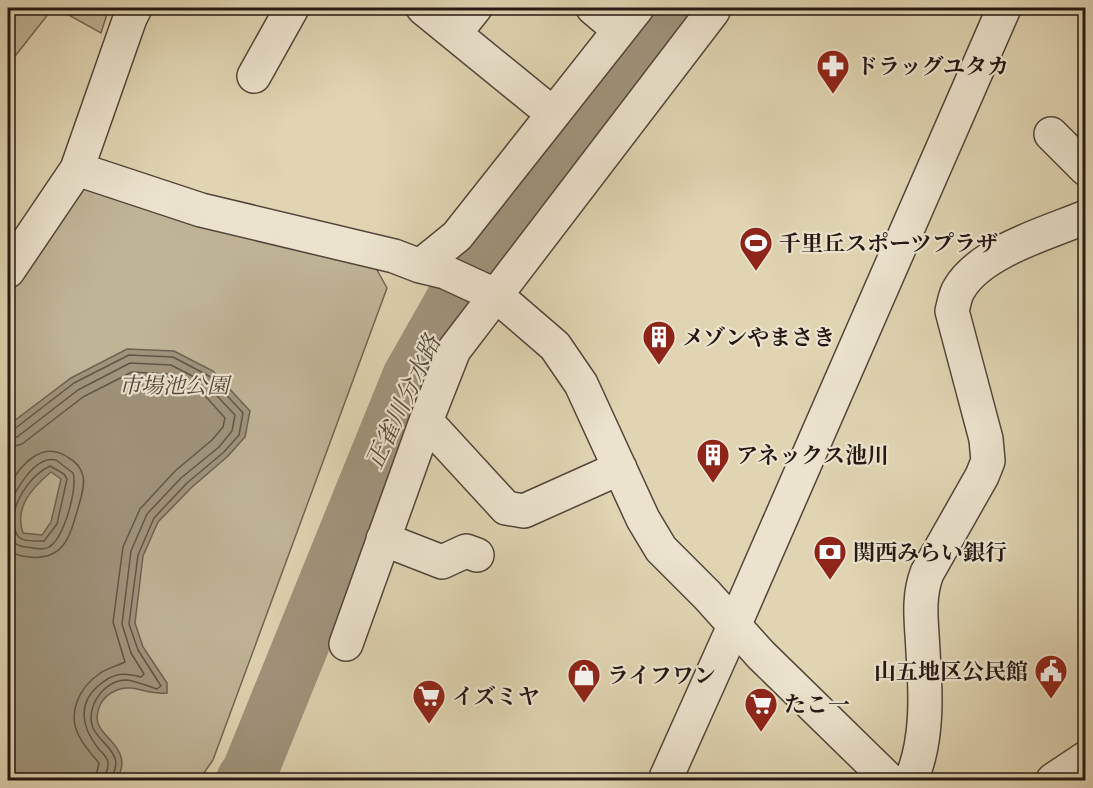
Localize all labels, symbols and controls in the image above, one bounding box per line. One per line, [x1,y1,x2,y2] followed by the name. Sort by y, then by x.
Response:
[815,48,851,95] pharmacy icon: ドラッグユタカ
[856,53,1009,80] place label: ドラッグユタカ
[738,225,774,272] sports icon: 千里丘スポーツプラザ
[779,230,998,257] place label: 千里丘スポーツプラザ
[641,319,677,366] building icon: メゾンやまさき
[682,324,835,351] place label: メゾンやまさき
[359,329,448,474] water label: 正雀川分水路
[119,372,232,399] park label: 市場池公園
[695,437,731,484] building icon: アネックス池川
[736,442,889,469] place label: アネックス池川
[812,534,848,581] bank icon: 関西みらい銀行
[853,539,1007,566] place label: 関西みらい銀行
[1033,653,1069,700] public building icon: 山五地区公民館
[566,657,602,704] shop icon: ライフワン
[874,658,1028,685] place label: 山五地区公民館
[607,662,716,689] place label: ライフワン
[411,678,447,725] supermarket icon: イズミヤ
[452,683,540,710] place label: イズミヤ
[743,686,779,733] supermarket icon: たこ一
[784,691,850,718] place label: たこ一

